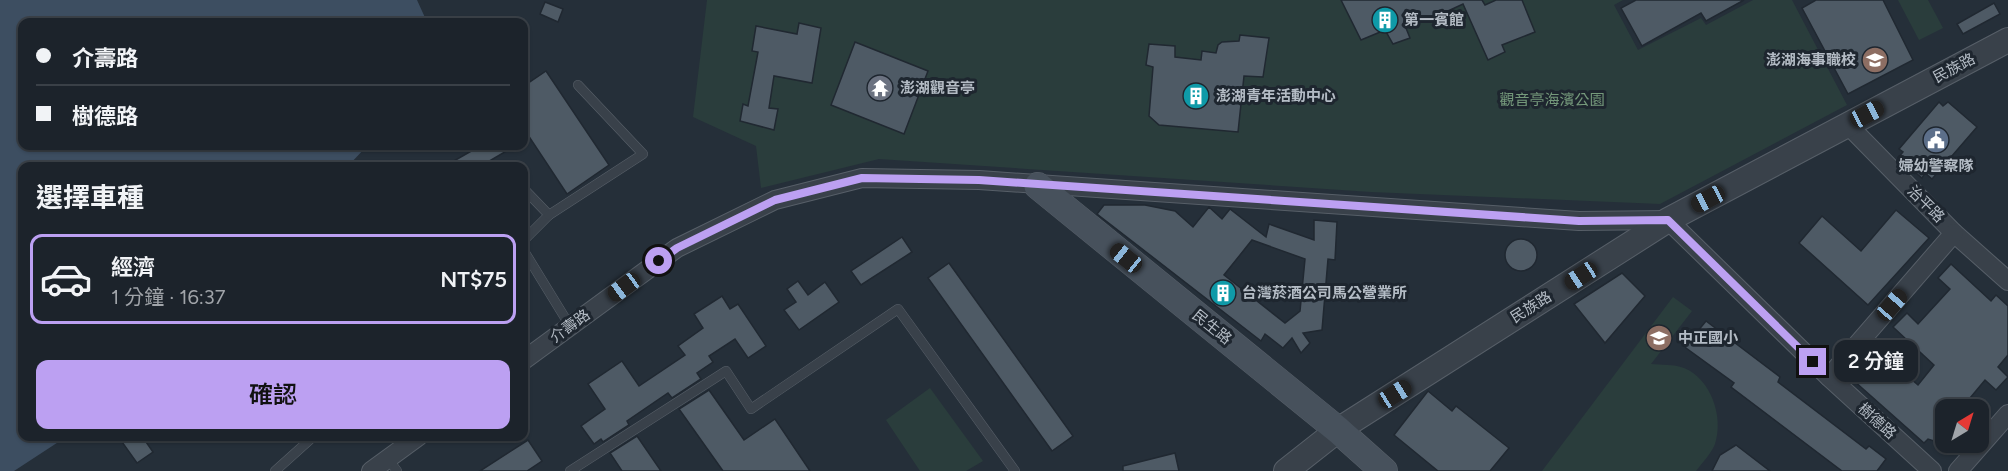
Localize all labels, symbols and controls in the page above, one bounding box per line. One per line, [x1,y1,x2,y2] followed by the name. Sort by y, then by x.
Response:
[1370,5,1400,35] building icon: 第一賓館
[1404,11,1464,29] place label: 第一賓館
[72,45,138,72] text: 介壽路
[1860,45,1890,75] school or university icon: 澎湖海事職校
[1930,49,1978,87] street label: 民族路
[1766,51,1856,69] place label: 澎湖海事職校
[865,73,895,103] temple icon: 澎湖觀音亭
[900,79,975,97] place label: 澎湖觀音亭
[1181,81,1211,111] building icon: 澎湖青年活動中心
[1216,87,1336,105] place label: 澎湖青年活動中心
[1499,91,1605,109] park label: 觀音亭海濱公園
[1847,98,1887,130] car
[72,103,138,130] text: 樹德路
[1921,125,1951,155] public building icon: 婦幼警察隊
[1898,157,1974,175] place label: 婦幼警察隊
[36,181,144,214] text: 選擇車種
[1904,182,1948,226] street label: 治平路
[1688,183,1728,215] car
[1106,240,1146,276] car
[645,247,672,274] route start
[39,252,93,306] icon: car
[111,254,155,281] text: 經濟
[1561,259,1601,293] car
[440,266,507,293] text: NT$75
[604,269,644,305] car
[1208,278,1238,308] building icon: 台灣菸酒公司馬公營業所
[1242,284,1407,302] place label: 台灣菸酒公司馬公營業所
[111,285,225,309] text: 1 分鐘 · 16:37
[1873,286,1911,324] car
[1507,287,1555,327] street label: 民族路
[547,305,593,347] street label: 介壽路
[1189,306,1235,348] street label: 民生路
[1644,323,1674,353] school or university icon: 中正國小
[1678,329,1739,347] place label: 中正國小
[1834,341,1918,383] callout: 2 分鐘
[1799,348,1826,375] route end
[1848,349,1904,373] text: 2 分鐘
[36,360,510,429] button: 確認
[1375,377,1415,411] car
[1854,399,1900,443] street label: 樹德路
[1935,399,1989,453] north arrow
[1935,399,1989,453] map controls

